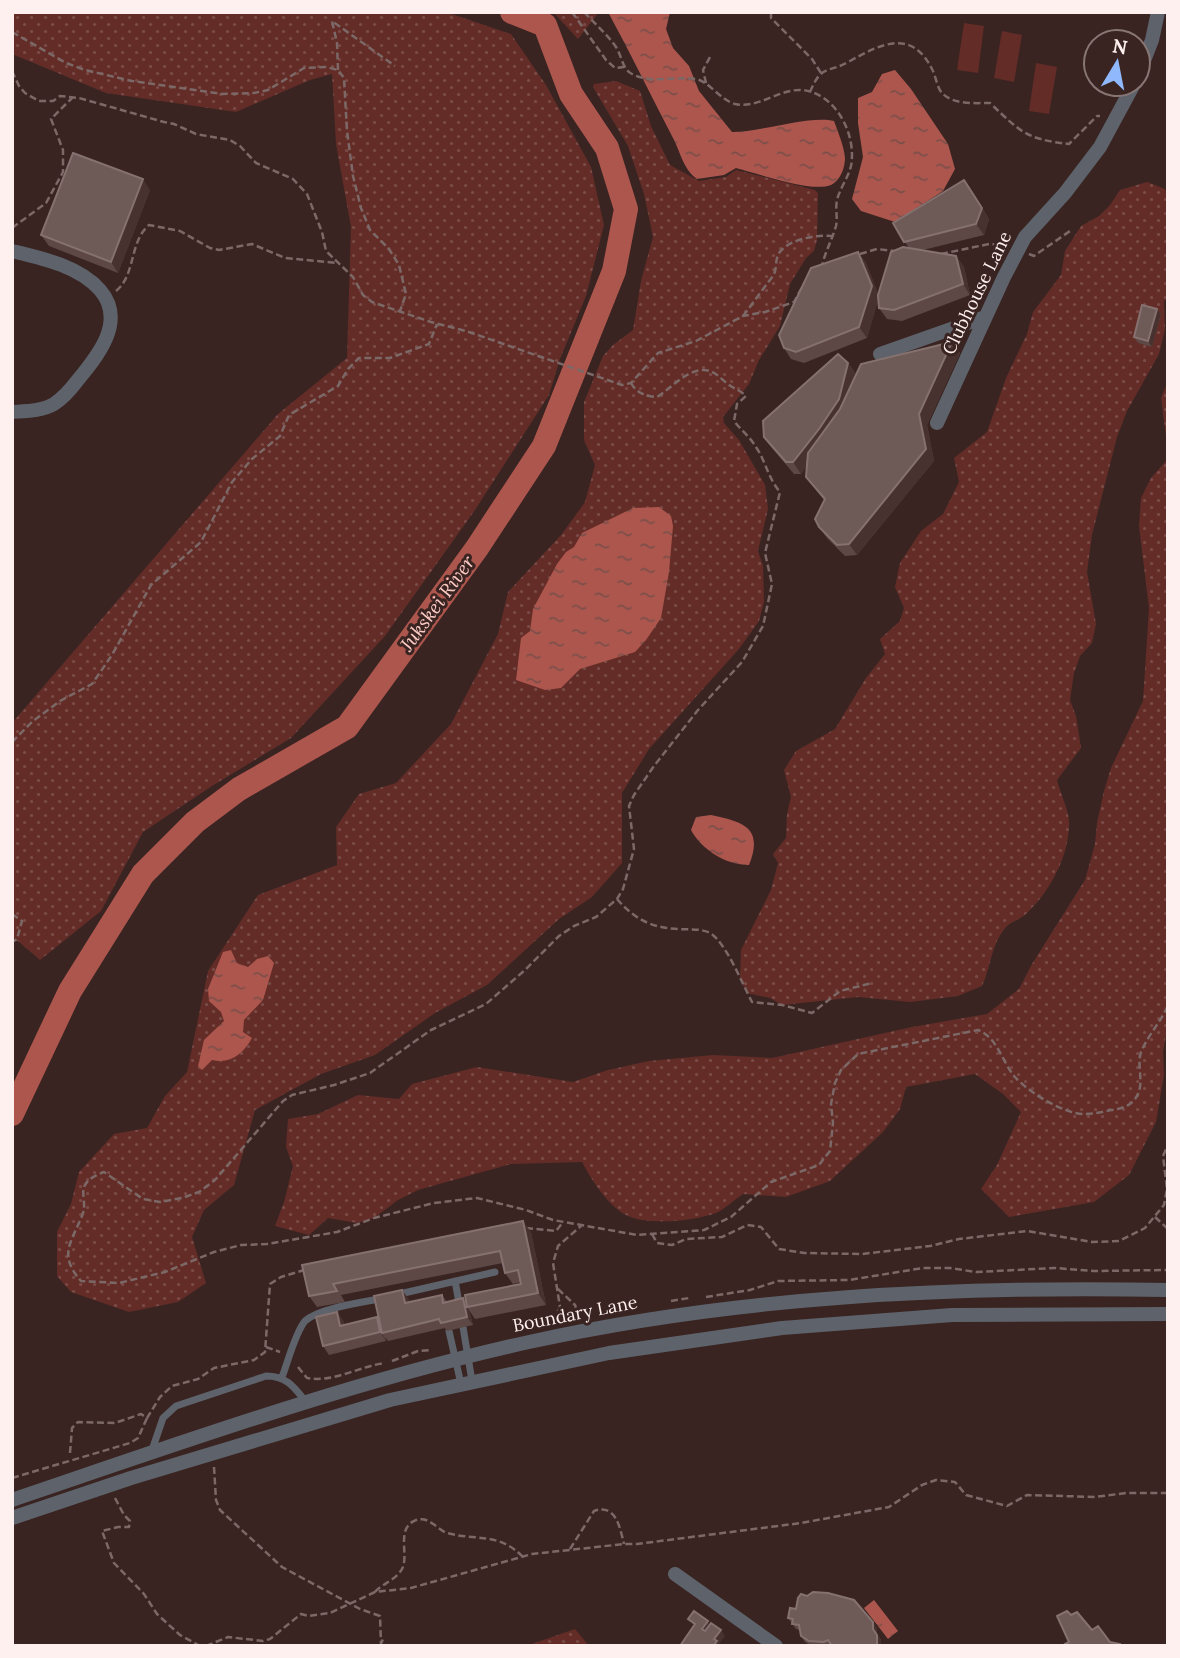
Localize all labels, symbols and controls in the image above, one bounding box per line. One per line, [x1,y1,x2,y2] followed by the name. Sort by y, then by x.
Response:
[1082,28,1152,98] north arrow
[1111,33,1130,59] text: N
[937,227,1016,358] street label: Clubhouse Lane
[394,550,480,656] water label: Jukskei River
[511,1290,639,1337] street label: Boundary Lane

